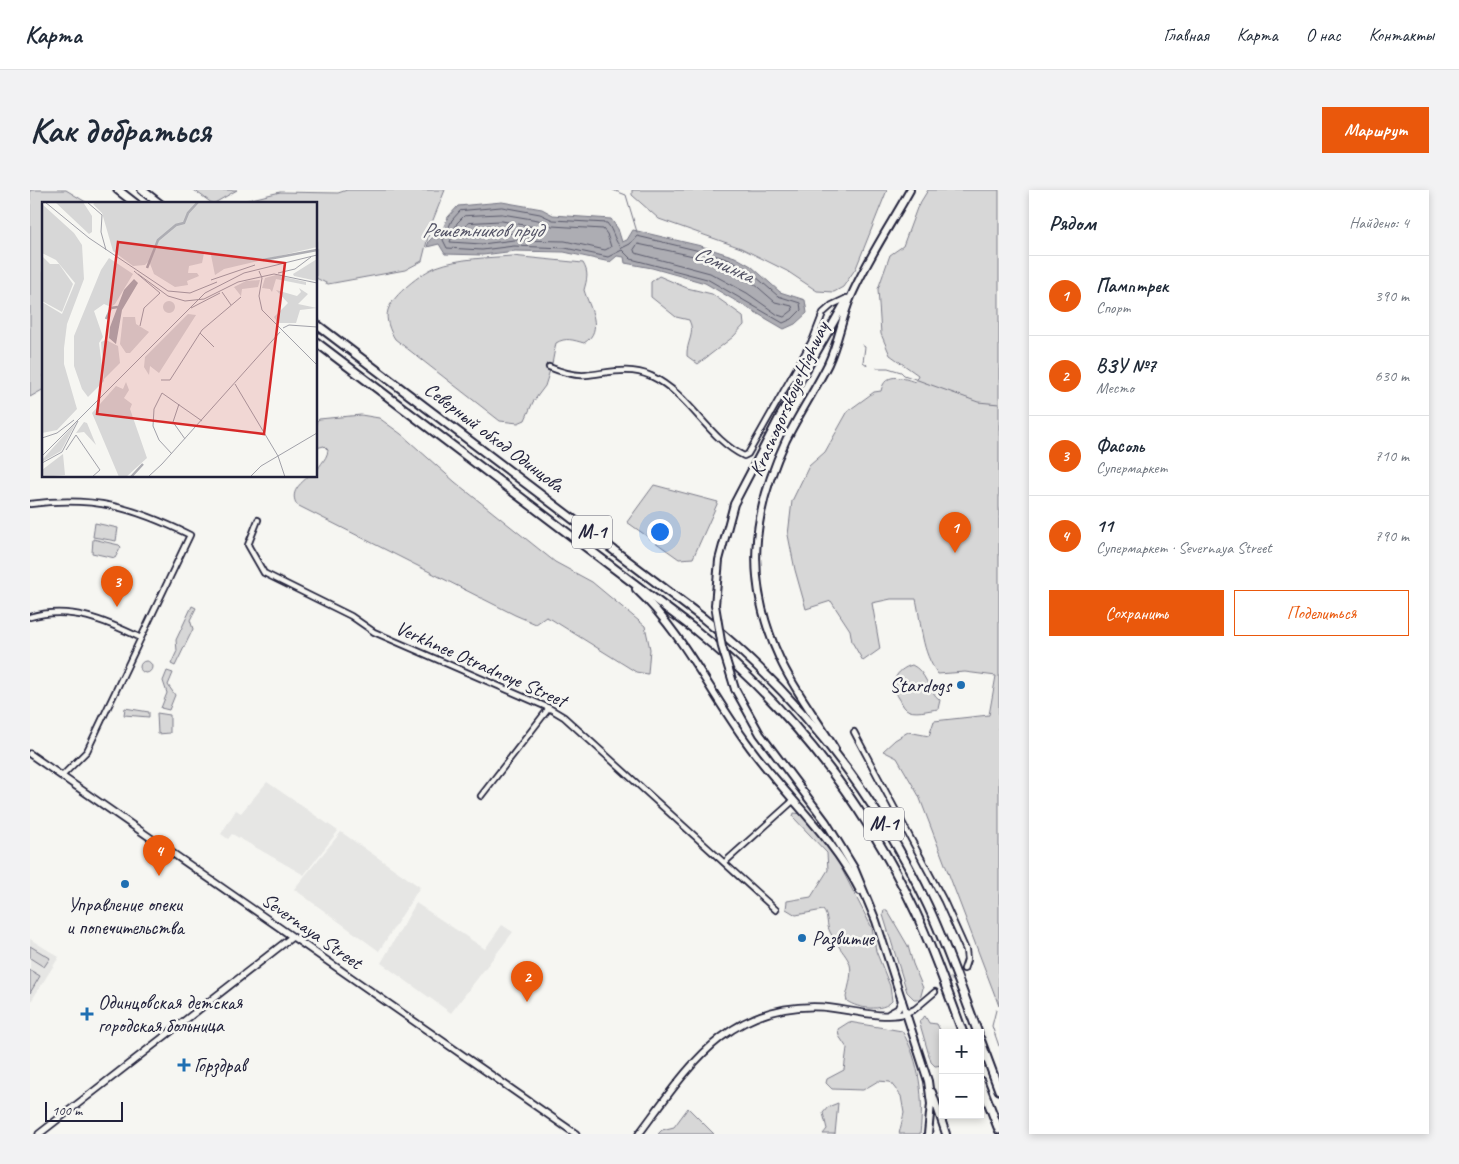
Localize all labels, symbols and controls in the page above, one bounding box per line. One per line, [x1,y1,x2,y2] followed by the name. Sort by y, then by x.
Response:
[25,20,82,50] text: Карта
[1164,24,1209,46] text: Главная
[1237,24,1278,46] text: Карта
[1306,24,1341,46] text: О нас
[1369,24,1434,46] text: Контакты
[1322,107,1429,153] button: Маршрут
[30,108,211,153] text: Как добраться
[42,202,318,478] inset map
[1049,210,1096,236] text: Рядом
[1349,213,1409,233] text: Найдено: 4
[422,217,546,243] water label: Решетников пруд
[690,239,760,289] water label: Соминка
[1096,274,1168,298] text: Памптрек
[1061,286,1069,306] text: 1
[1375,286,1409,306] text: 390 m
[1096,298,1131,318] text: Спорт
[744,316,835,480] street label: Krasnogorskoye Highway
[1096,354,1156,378] text: ВЗУ №7
[1061,366,1069,386] text: 2
[1375,366,1409,386] text: 630 m
[419,376,570,499] street label: Северный обход Одинцова
[1096,378,1134,398] text: Место
[1096,434,1144,458] text: Фасоль
[1061,446,1069,466] text: 3
[1375,446,1409,466] text: 710 m
[1096,458,1167,478] text: Супермаркет
[939,512,971,553] pin: 1
[1096,514,1113,538] text: 11
[572,516,612,548] road number: М-1
[647,519,673,545] your location
[1061,526,1069,546] text: 4
[1375,526,1409,546] text: 790 m
[1096,538,1272,558] text: Супермаркет · Severnaya Street
[101,566,133,607] pin: 3
[1049,590,1224,636] button: Сохранить
[1234,590,1409,636] button: Поделиться
[392,615,573,714] street label: Verkhnee Otradnoye Street
[889,673,953,698] place label: Stardogs
[955,679,967,691] marker: Stardogs
[864,808,904,840] road number: М-1
[143,835,175,876] pin: 4
[119,878,131,890] marker: Управление опеки и попечительства
[257,887,369,976] street label: Severnaya Street
[66,892,186,940] place label: Управление опеки и попечительства
[812,926,876,952] place label: Развитие
[796,932,808,944] marker: Развитие
[511,961,543,1002] pin: 2
[98,990,243,1038] place label: Одинцовская детская городская больница
[80,1007,94,1021] marker: Одинцовская детская городская больница
[939,1029,984,1119] map controls
[939,1029,984,1074] button: +
[194,1053,249,1078] place label: Горздрав
[178,1059,190,1071] marker: Горздрав
[939,1074,984,1119] button: −
[45,1099,122,1122] scale bar
[52,1102,82,1119] text: 100 m

